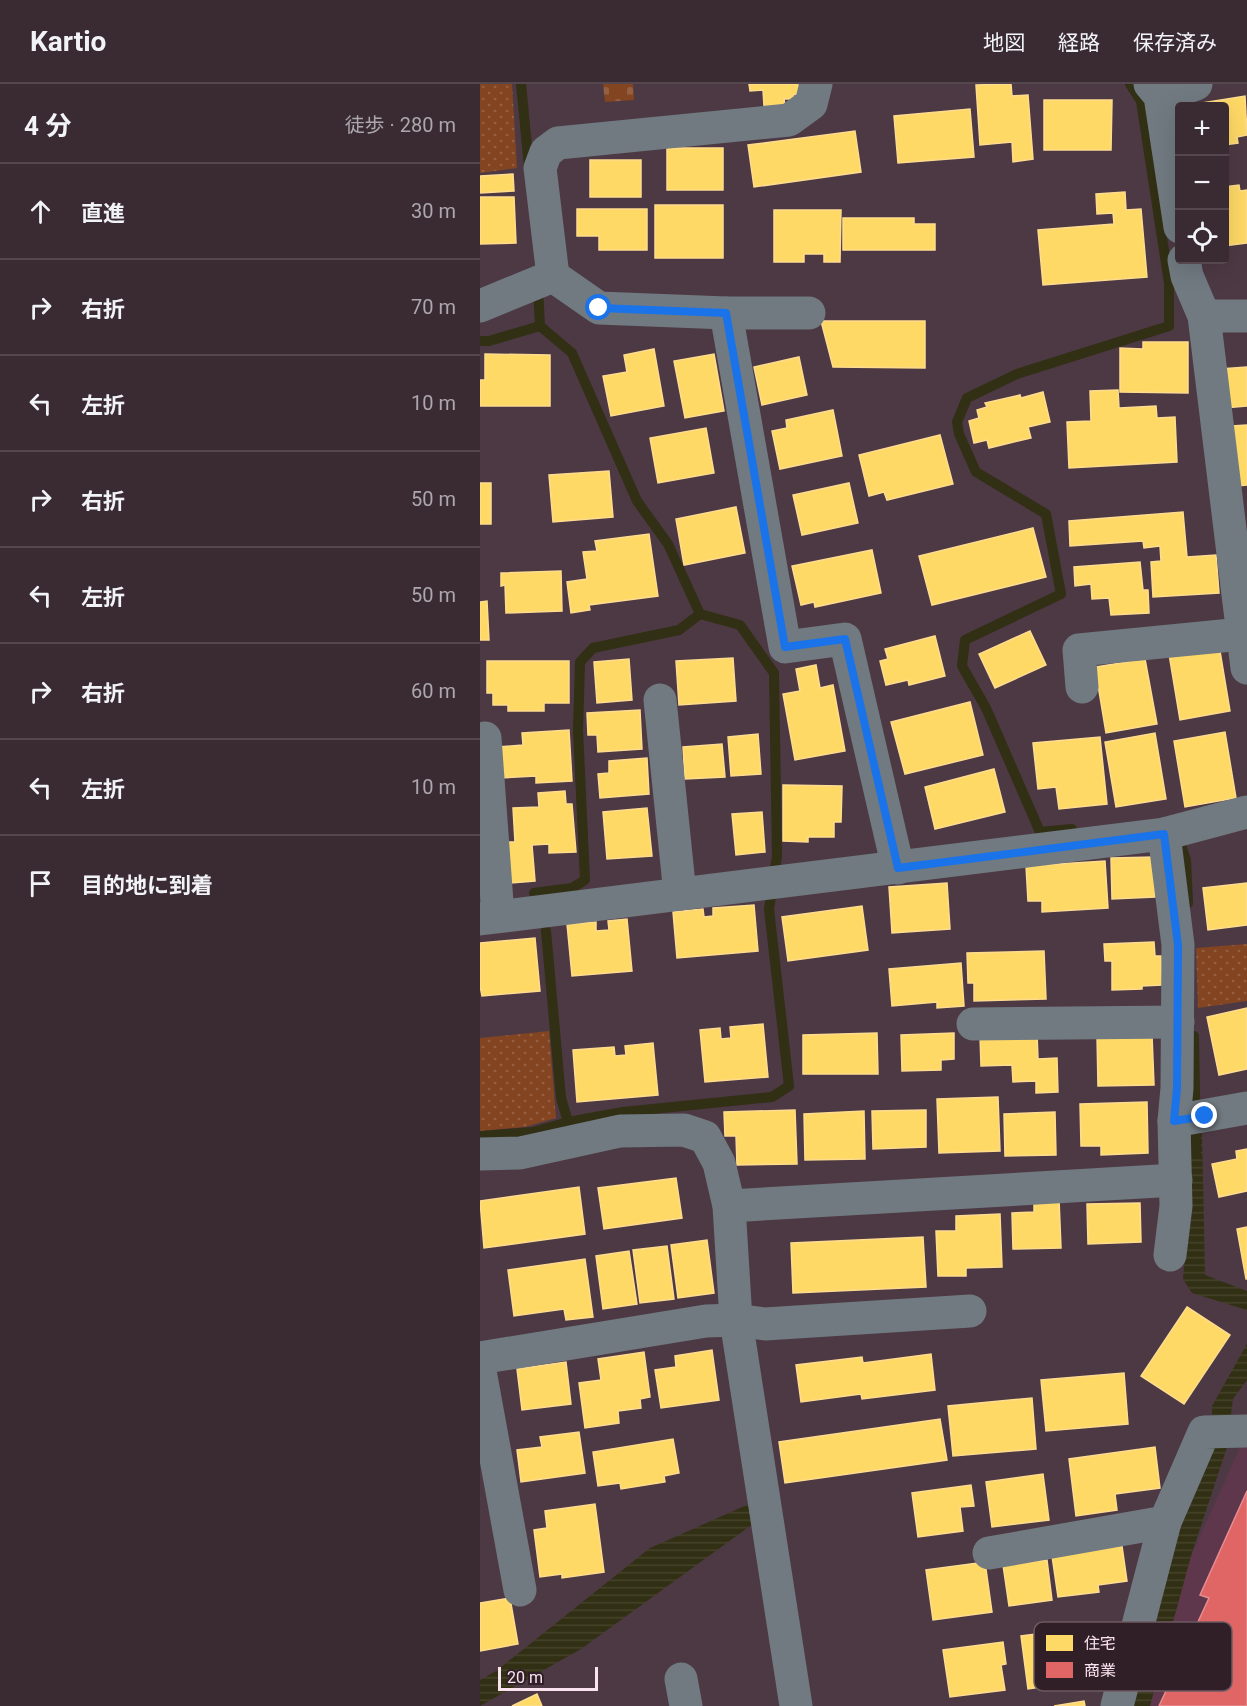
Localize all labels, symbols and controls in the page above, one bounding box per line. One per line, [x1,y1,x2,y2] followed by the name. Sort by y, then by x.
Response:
[30,25,106,58] text: Kartio
[983,31,1025,55] text: 地図
[1058,31,1100,55] text: 経路
[1133,31,1217,55] text: 保存済み
[1175,102,1229,264] map controls
[1175,102,1229,156] button: +
[24,111,71,141] text: 4 分
[345,113,456,137] text: 徒歩 · 280 m
[1175,156,1229,210] button: −
[24,195,57,228] icon: ahead
[411,199,456,223] text: 30 m
[81,201,125,226] text: 直進
[1175,210,1229,264] button: locate
[24,291,57,324] icon: right
[585,294,611,320] route start
[411,295,456,319] text: 70 m
[81,297,125,322] text: 右折
[24,387,57,420] icon: left
[411,391,456,415] text: 10 m
[81,393,125,418] text: 左折
[24,483,57,516] icon: right
[411,487,456,511] text: 50 m
[81,489,125,514] text: 右折
[24,579,57,612] icon: left
[411,583,456,607] text: 50 m
[81,585,125,610] text: 左折
[24,675,57,708] icon: right
[411,679,456,703] text: 60 m
[81,681,125,706] text: 右折
[24,771,57,804] icon: left
[411,775,456,799] text: 10 m
[81,777,125,802] text: 左折
[24,867,57,900] icon: arrive
[81,873,213,898] text: 目的地に到着
[1191,1102,1217,1128] route end
[1034,1622,1232,1691] legend
[1084,1634,1116,1653] text: 住宅
[1084,1661,1116,1680] text: 商業
[498,1664,598,1692] scale bar
[507,1668,543,1687] text: 20 m

